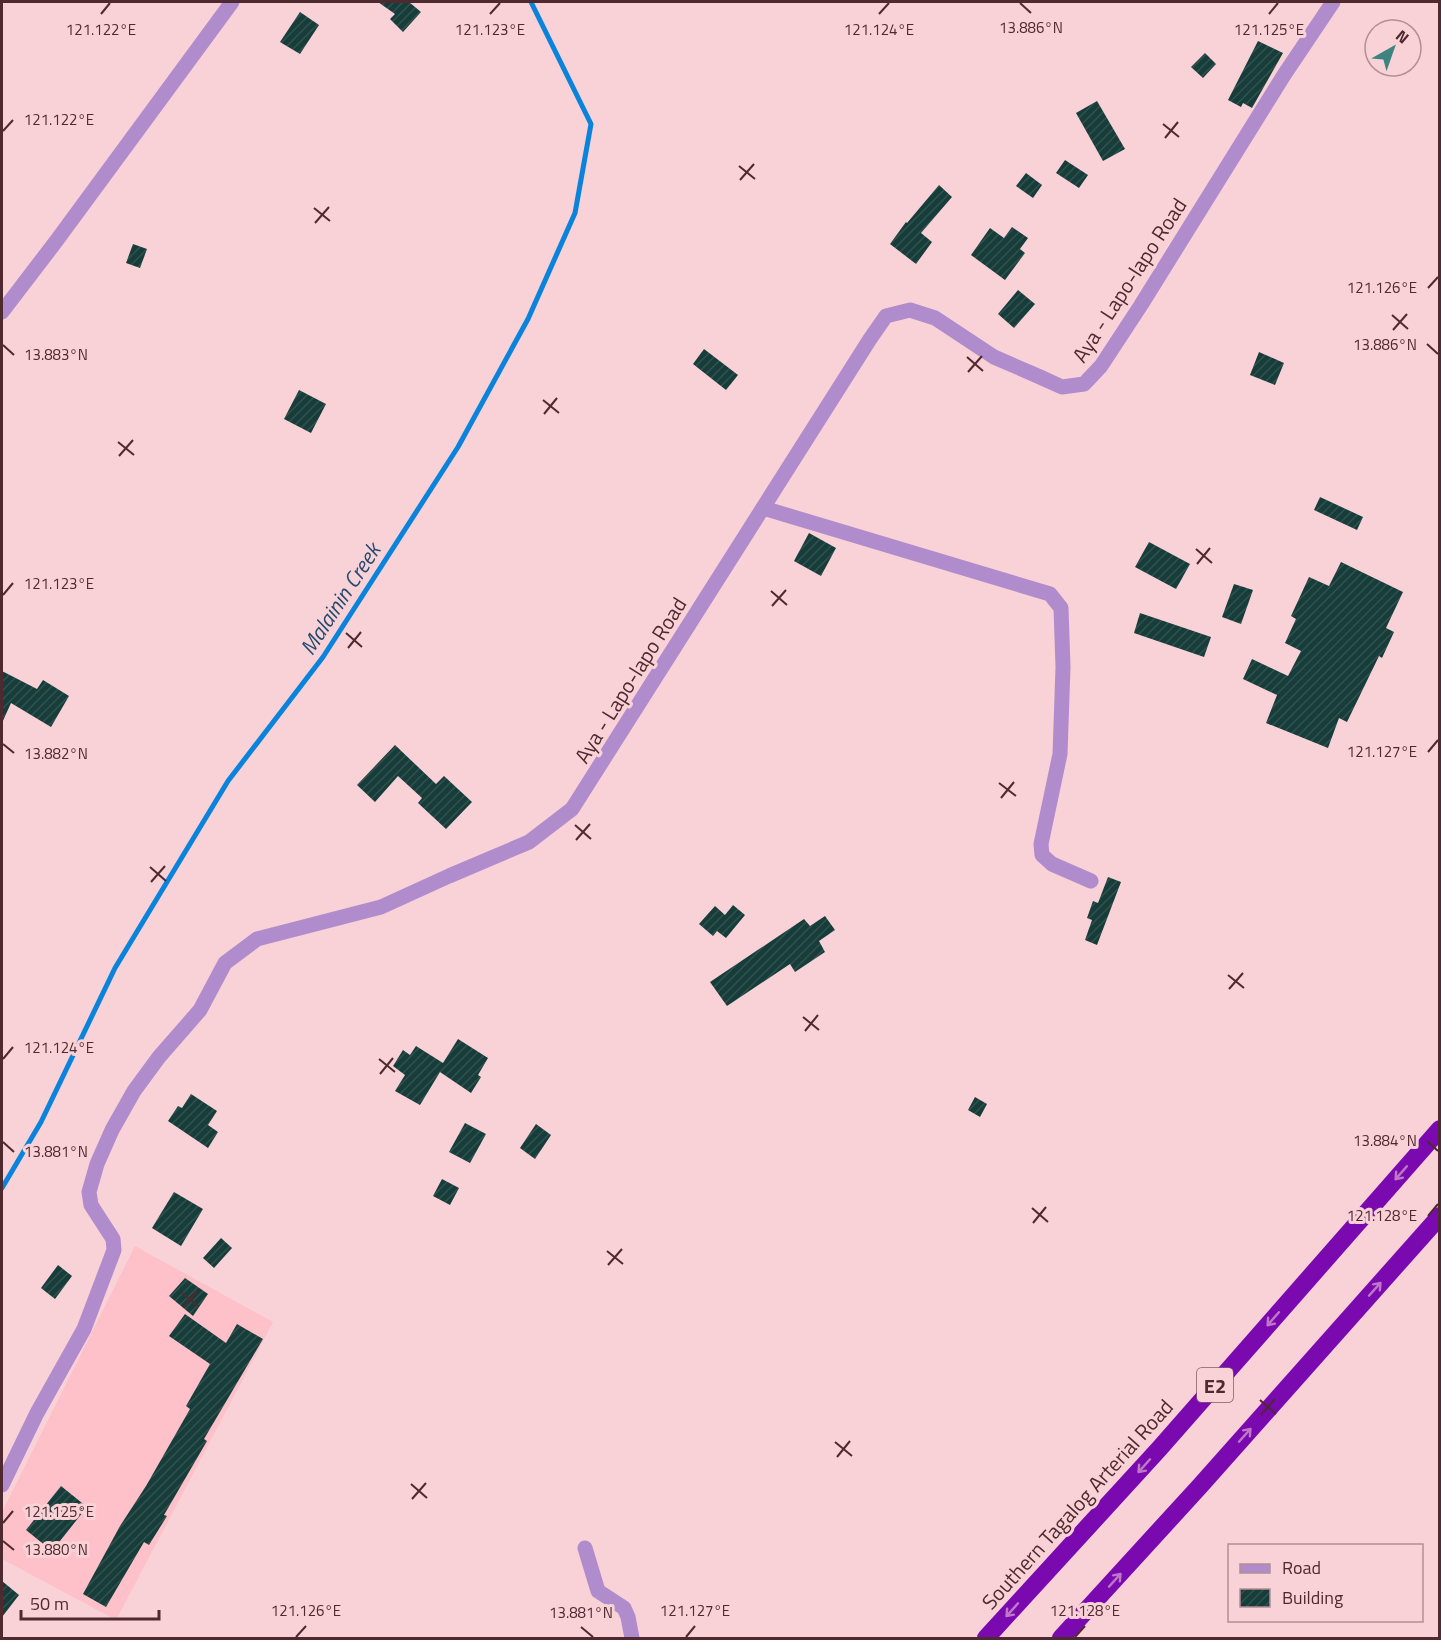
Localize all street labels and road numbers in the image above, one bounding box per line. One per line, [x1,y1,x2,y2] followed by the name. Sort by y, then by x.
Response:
[1064,191,1194,369] street label: Aya - Lapo-lapo Road
[566,591,694,769] street label: Aya - Lapo-lapo Road
[1197,1368,1233,1402] road number: E2
[974,1392,1180,1616] street label: Southern Tagalog Arterial Road

